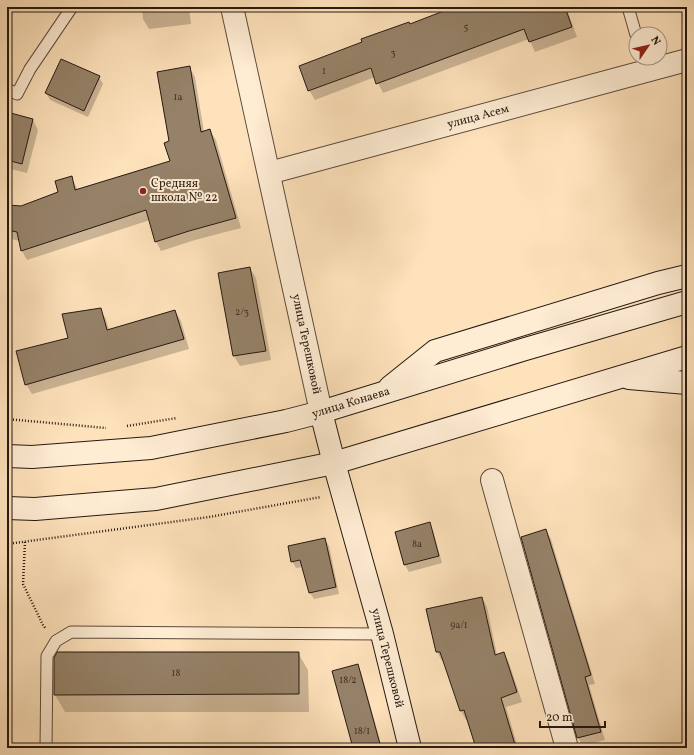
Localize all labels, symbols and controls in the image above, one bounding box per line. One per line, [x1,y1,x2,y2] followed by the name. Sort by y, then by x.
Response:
[464,20,469,34] house number: 5
[628,26,668,66] north arrow
[647,34,664,49] text: N
[390,46,396,60] house number: 3
[322,64,326,78] house number: 1
[174,90,182,104] house number: 1а
[445,101,511,133] street label: улица Асем
[151,176,218,206] place label: Средняя школа № 22
[138,186,148,196] marker: Средняя школа № 22
[288,292,324,396] street label: улица Терешковой
[235,305,249,319] house number: 2/3
[310,384,392,422] street label: улица Конаева
[412,537,422,551] house number: 8а
[367,606,407,710] street label: улица Терешковой
[450,618,468,632] house number: 9а/1
[172,666,180,680] house number: 18
[339,673,357,687] house number: 18/2
[540,703,605,729] scale bar
[546,710,573,726] text: 20 m
[354,724,370,738] house number: 18/1

